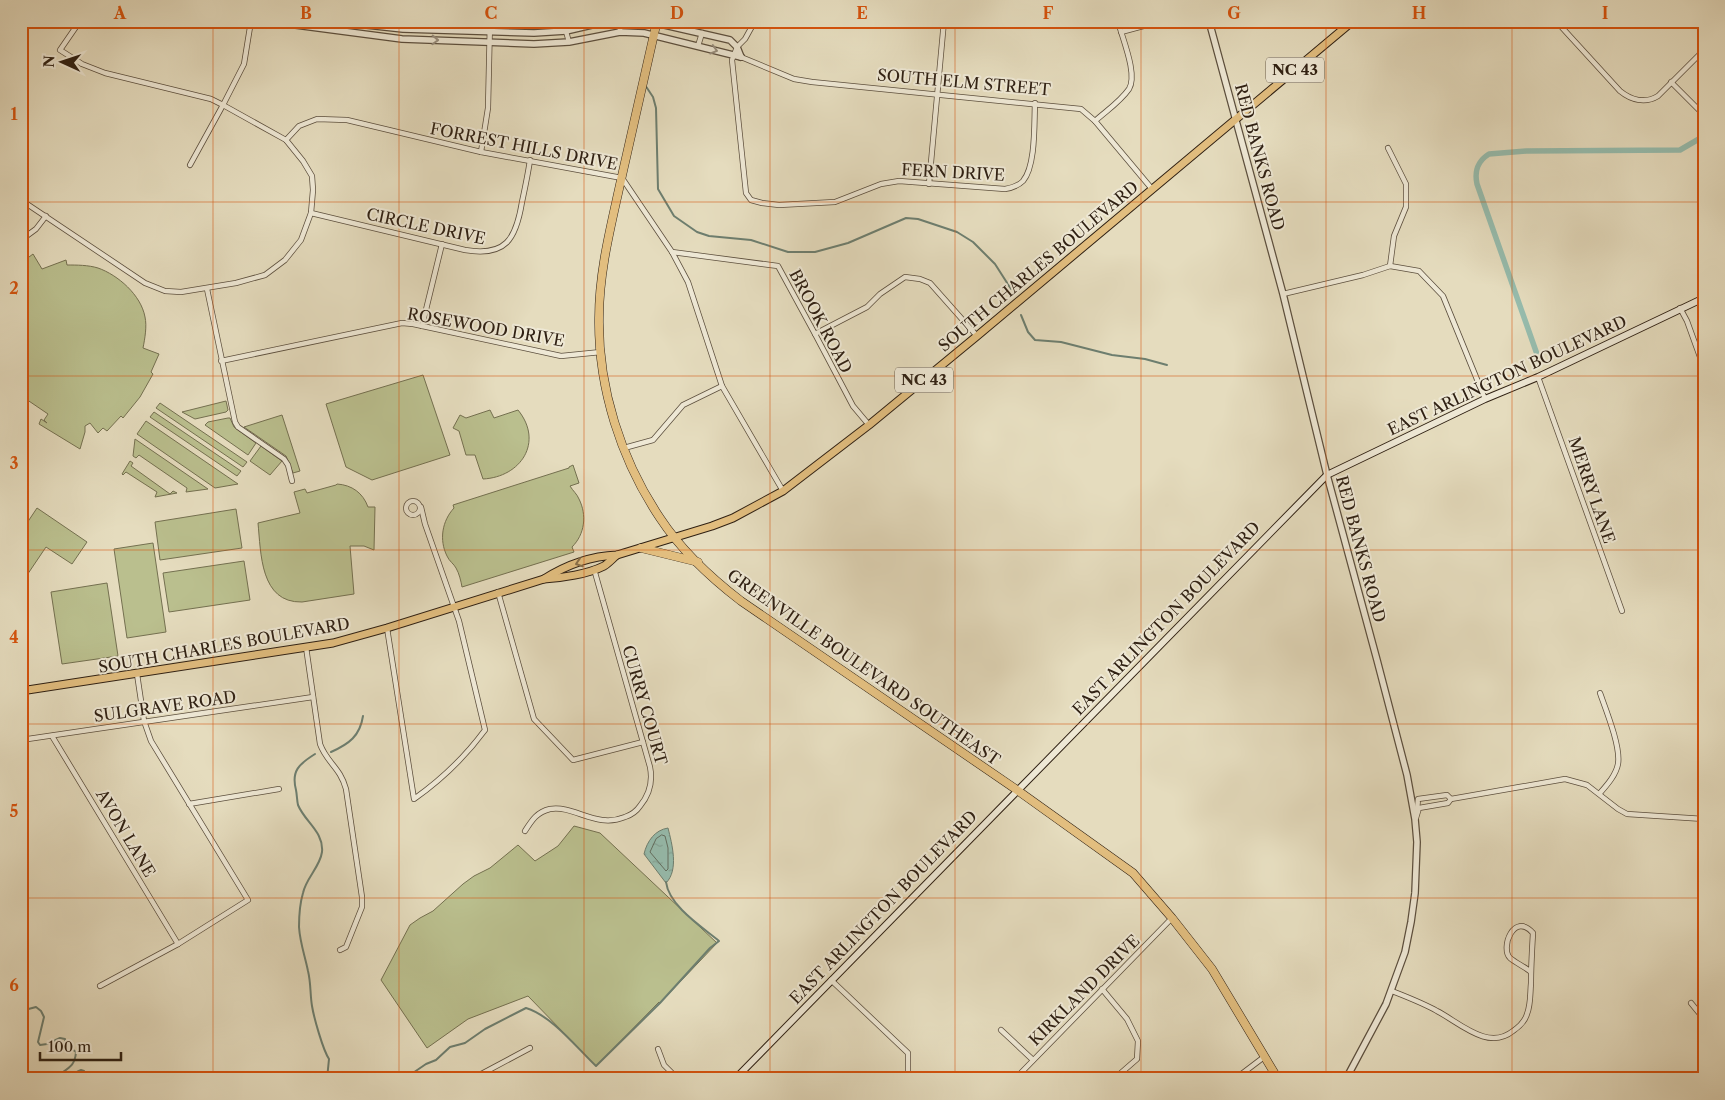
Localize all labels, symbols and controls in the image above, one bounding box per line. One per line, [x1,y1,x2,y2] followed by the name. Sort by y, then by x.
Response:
[113,3,127,23] text: A
[300,3,312,23] text: B
[485,3,497,23] text: C
[670,3,684,23] text: D
[856,3,868,23] text: E
[1043,3,1054,23] text: F
[1227,3,1241,23] text: G
[1412,3,1426,23] text: H
[1602,3,1609,23] text: I
[431,35,439,46] one-way arrow
[38,38,88,88] north arrow
[710,44,719,55] one-way arrow
[40,55,58,68] text: N
[1266,58,1324,82] road number: NC 43
[876,64,1052,100] street label: SOUTH ELM STREET
[1231,81,1289,233] street label: RED BANKS ROAD
[10,104,18,124] text: 1
[428,118,620,174] street label: FORREST HILLS DRIVE
[901,159,1005,185] street label: FERN DRIVE
[934,176,1142,356] street label: SOUTH CHARLES BOULEVARD
[365,204,487,248] street label: CIRCLE DRIVE
[785,266,857,376] street label: BROOK ROAD
[9,278,19,298] text: 2
[406,303,566,351] street label: ROSEWOOD DRIVE
[1384,311,1630,439] street label: EAST ARLINGTON BOULEVARD
[895,368,953,392] road number: NC 43
[1564,434,1620,546] street label: MERRY LANE
[9,453,19,473] text: 3
[1332,473,1390,625] street label: RED BANKS ROAD
[1068,517,1264,719] street label: EAST ARLINGTON BOULEVARD
[575,557,584,567] one-way arrow
[724,565,1004,769] street label: GREENVILLE BOULEVARD SOUTHEAST
[97,613,351,677] street label: SOUTH CHARLES BOULEVARD
[9,627,19,647] text: 4
[618,643,672,767] street label: CURRY COURT
[93,686,237,726] street label: SULGRAVE ROAD
[91,785,160,880] street label: AVON LANE
[10,801,19,821] text: 5
[785,806,981,1008] street label: EAST ARLINGTON BOULEVARD
[1024,930,1144,1050] street label: KIRKLAND DRIVE
[9,975,19,995] text: 6
[40,1030,121,1062] scale bar
[48,1037,91,1056] text: 100 m

